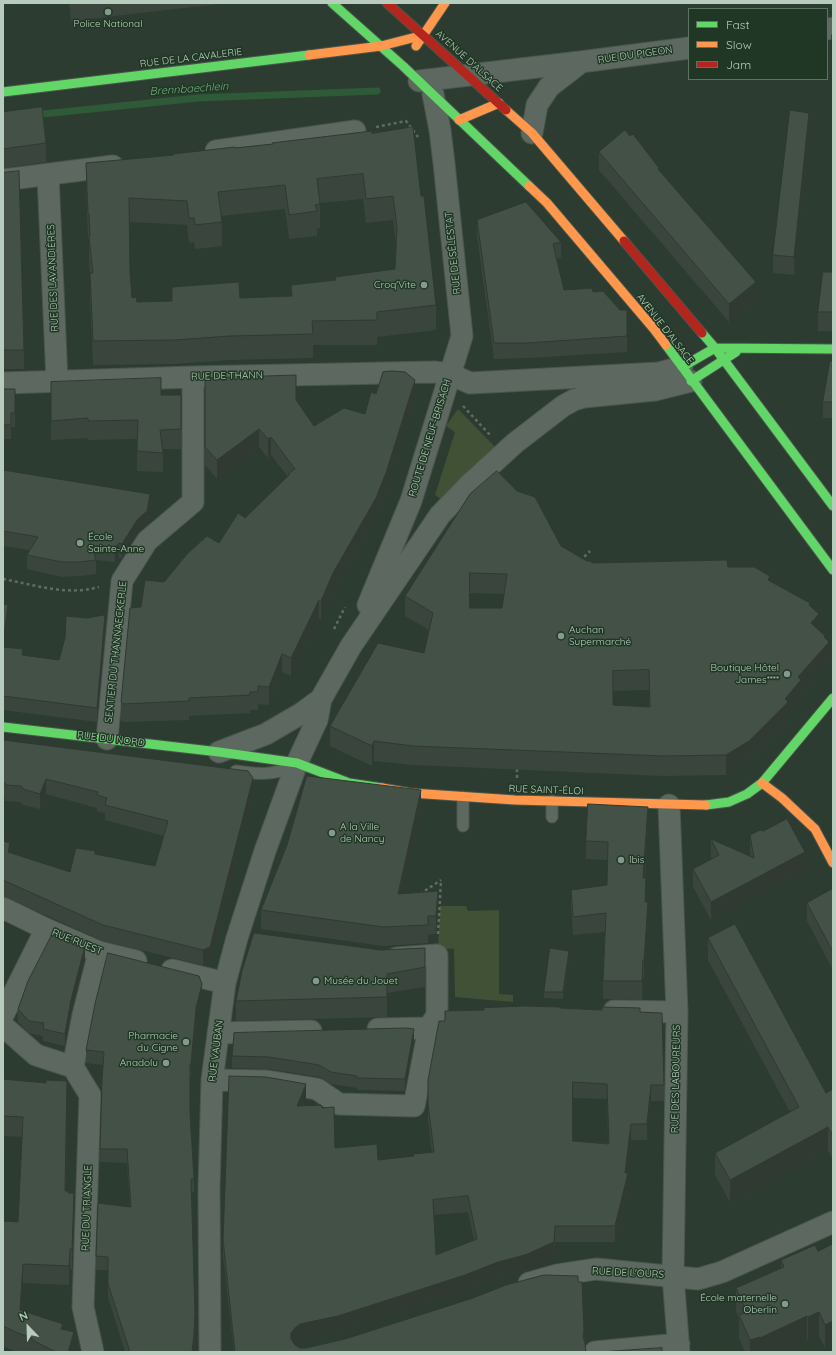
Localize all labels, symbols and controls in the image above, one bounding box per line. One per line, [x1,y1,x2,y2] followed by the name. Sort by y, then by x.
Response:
[103,7,113,17] marker: Police National
[688,8,828,80] legend
[726,17,750,32] text: Fast
[74,18,142,30] place label: Police National
[433,28,505,94] street label: AVENUE D'ALSACE
[726,37,752,52] text: Slow
[597,44,673,66] street label: RUE DU PIGEON
[139,46,243,70] street label: RUE DE LA CAVALERIE
[726,57,751,72] text: Jam
[149,80,229,98] water label: Brennbaechlein
[443,211,463,295] street label: RUE DE SÉLESTAT
[45,224,61,332] street label: RUE DES LAVANDIÈRES
[374,279,416,291] place label: Croq'Vite
[419,280,429,290] marker: Croq'Vite
[634,291,696,367] street label: AVENUE D'ALSACE
[191,369,263,383] street label: RUE DE THANN
[406,378,454,498] street label: ROUTE DE NEUF-BRISACH
[88,531,144,554] place label: École Sainte-Anne
[75,538,85,548] marker: École Sainte-Anne
[103,581,129,723] street label: SENTIER DU THANNAECKERLE
[569,624,631,648] place label: Auchan Supermarché
[556,631,566,641] marker: Auchan Supermarché
[711,662,779,686] place label: Boutique Hôtel James****
[782,669,792,679] marker: Boutique Hôtel James****
[76,729,146,749] street label: RUE DU NORD
[508,783,584,797] street label: RUE SAINT-ÉLOI
[340,821,384,844] place label: A la Ville de Nancy
[327,828,337,838] marker: A la Ville de Nancy
[629,854,644,866] place label: Ibis
[616,855,626,865] marker: Ibis
[50,926,104,958] street label: RUE RUEST
[324,975,398,987] place label: Musée du Jouet
[311,976,321,986] marker: Musée du Jouet
[206,1019,226,1083] street label: RUE VAUBAN
[669,1025,683,1133] street label: RUE DES LABOUREURS
[128,1030,178,1054] place label: Pharmacie du Cigne
[181,1037,191,1047] marker: Pharmacie du Cigne
[120,1057,158,1069] place label: Anadolu
[161,1058,171,1068] marker: Anadolu
[79,1165,95,1251] street label: RUE DU TRIANGLE
[592,1265,664,1281] street label: RUE DE L'OURS
[700,1292,777,1316] place label: École maternelle Oberlin
[780,1299,790,1309] marker: École maternelle Oberlin
[8,1307,48,1347] north arrow
[17,1308,30,1324] text: N

